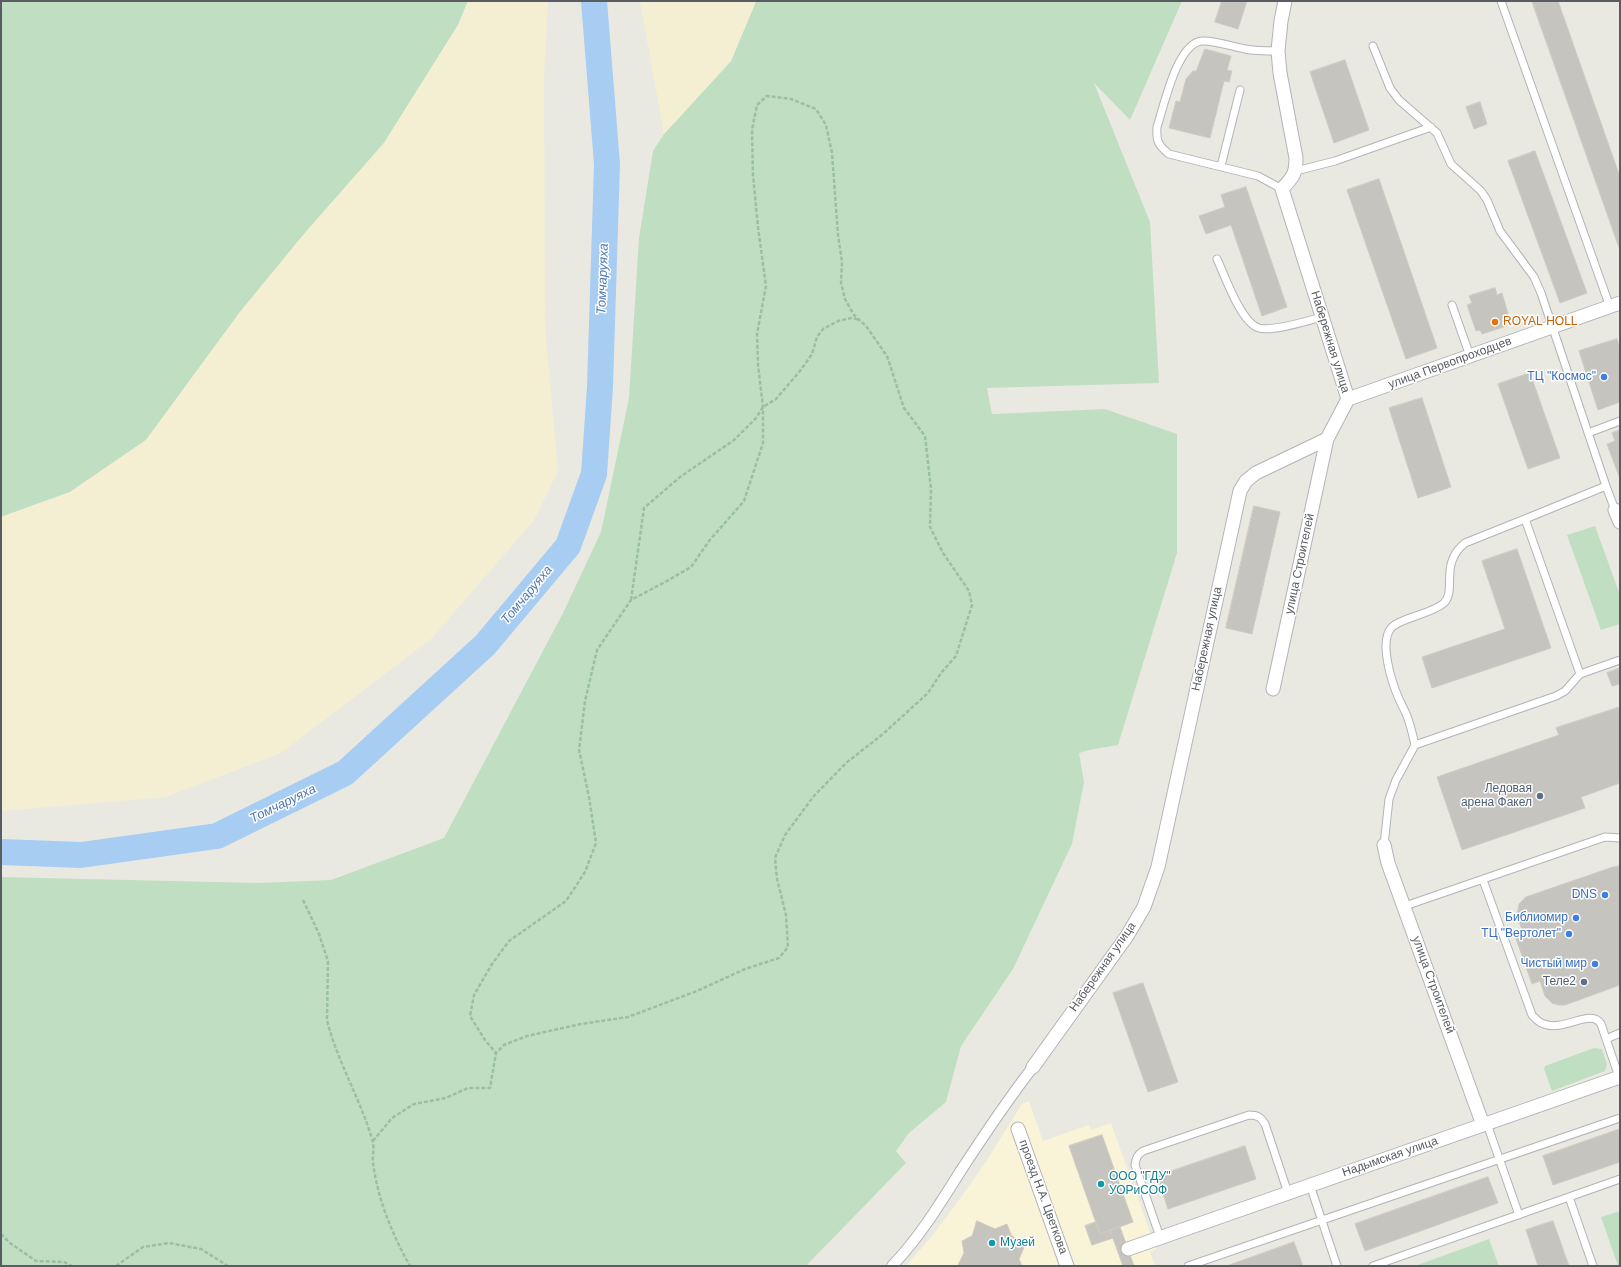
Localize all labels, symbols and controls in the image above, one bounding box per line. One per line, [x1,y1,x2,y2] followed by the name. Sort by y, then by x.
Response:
[594,243,612,315] water label: Томчаруяха
[1308,289,1352,395] street label: Набережная улица
[1503,315,1577,329] place label: ROYAL HOLL
[1490,317,1500,327] marker: ROYAL HOLL
[1386,334,1514,392] street label: улица Первопроходцев
[1527,370,1596,384] place label: ТЦ "Космос"
[1599,372,1609,382] marker: ТЦ "Космос"
[1282,512,1318,616] street label: улица Строителей
[498,563,556,627] water label: Томчаруяха
[1189,586,1225,692] street label: Набережная улица
[247,781,319,827] water label: Томчаруяха
[1461,782,1532,810] place label: Ледовая арена Факел
[1535,791,1545,801] marker: Ледовая арена Факел
[1572,888,1597,902] place label: DNS
[1600,890,1610,900] marker: DNS
[1505,911,1568,925] place label: Библиомир
[1571,913,1581,923] marker: Библиомир
[1067,919,1139,1015] street label: Набережная улица
[1481,927,1561,941] place label: ТЦ "Вертолет"
[1564,929,1574,939] marker: ТЦ "Вертолет"
[1409,934,1457,1036] street label: улица Строителей
[1521,957,1587,971] place label: Чистый мир
[1590,959,1600,969] marker: Чистый мир
[1543,975,1576,989] place label: Теле2
[1579,977,1589,987] marker: Теле2
[1340,1134,1440,1180] street label: Надымская улица
[1016,1138,1070,1256] street label: проезд Н.А. Цветкова
[1109,1170,1170,1198] place label: ООО "ГДУ" УОРиСОФ
[1096,1179,1106,1189] marker: ООО "ГДУ" УОРиСОФ
[1000,1236,1035,1250] place label: Музей
[987,1238,997,1248] marker: Музей

